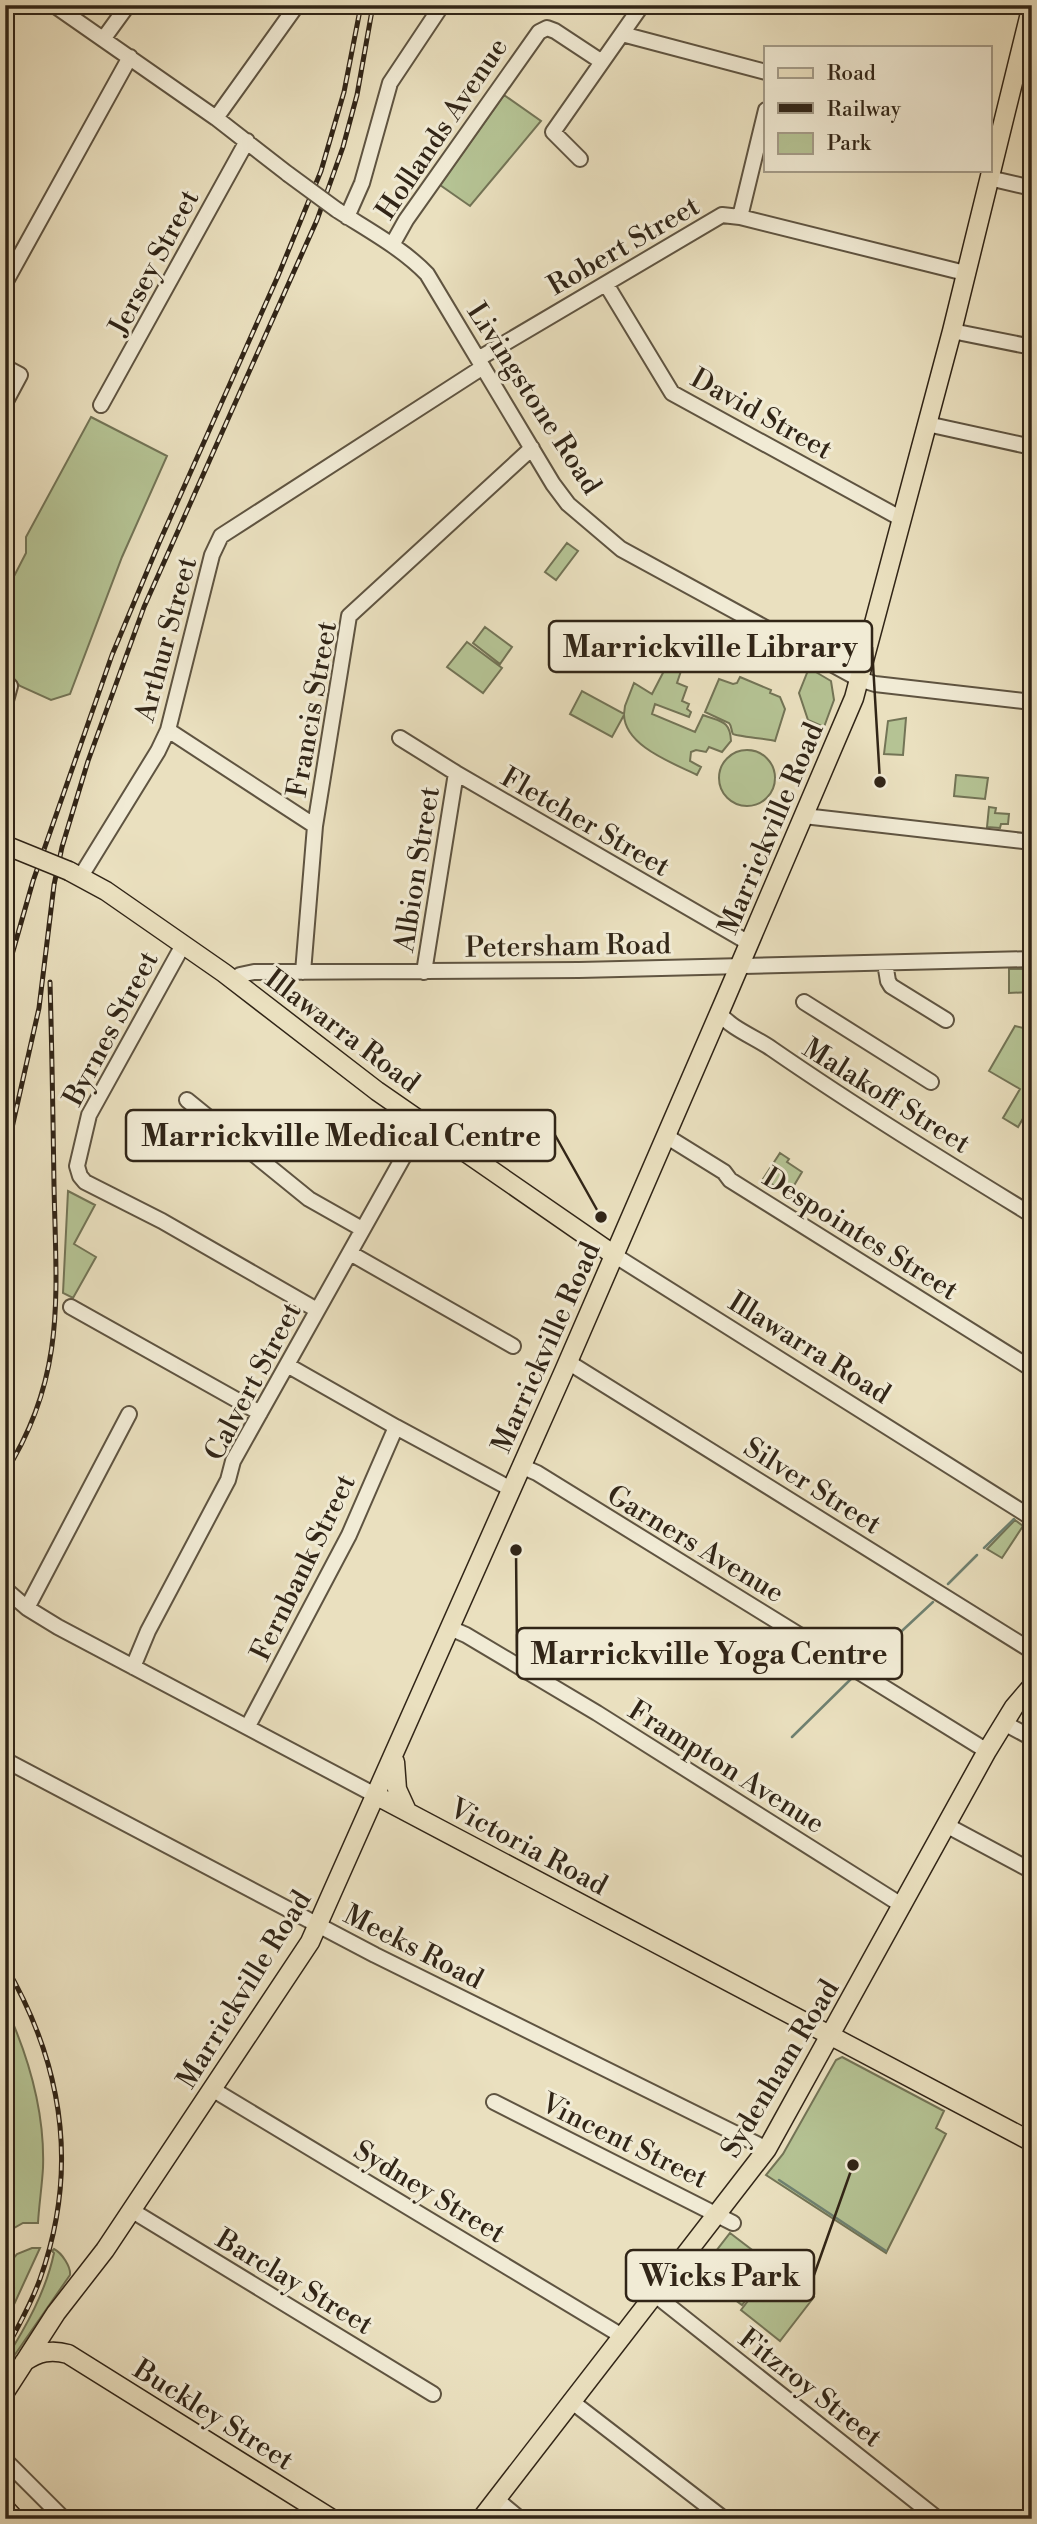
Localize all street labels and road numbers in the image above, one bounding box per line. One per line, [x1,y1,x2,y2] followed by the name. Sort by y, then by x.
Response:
[369,31,516,226] street label: Hollands Avenue
[101,184,207,342] street label: Jersey Street
[542,189,706,304] street label: Robert Street
[459,296,609,501] street label: Livingstone Road
[684,361,838,468] street label: David Street
[127,553,205,726] street label: Arthur Street
[280,618,345,800] street label: Francis Street
[711,717,832,940] street label: Marrickville Road
[495,760,676,885] street label: Fletcher Street
[387,784,448,955] street label: Albion Street
[465,927,671,966] street label: Petersham Road
[55,945,167,1113] street label: Byrnes Street
[258,962,426,1101] street label: Illawarra Road
[796,1031,976,1162] street label: Malakoff Street
[756,1160,964,1308] street label: Despointes Street
[484,1237,609,1458] street label: Marrickville Road
[722,1285,897,1412] street label: Illawarra Road
[197,1297,310,1467] street label: Calvert Street
[737,1430,887,1542] street label: Silver Street
[243,1469,364,1667] street label: Fernbank Street
[600,1478,790,1611] street label: Garners Avenue
[622,1693,831,1842] street label: Frampton Avenue
[442,1791,613,1904] street label: Victoria Road
[169,1884,319,2095] street label: Marrickville Road
[338,1897,489,1997] street label: Meeks Road
[713,1973,847,2164] street label: Sydenham Road
[534,2085,713,2197] street label: Vincent Street
[347,2133,512,2251] street label: Sydney Street
[208,2221,379,2343] street label: Barclay Street
[731,2321,889,2455] street label: Fitzroy Street
[126,2352,300,2478] street label: Buckley Street

